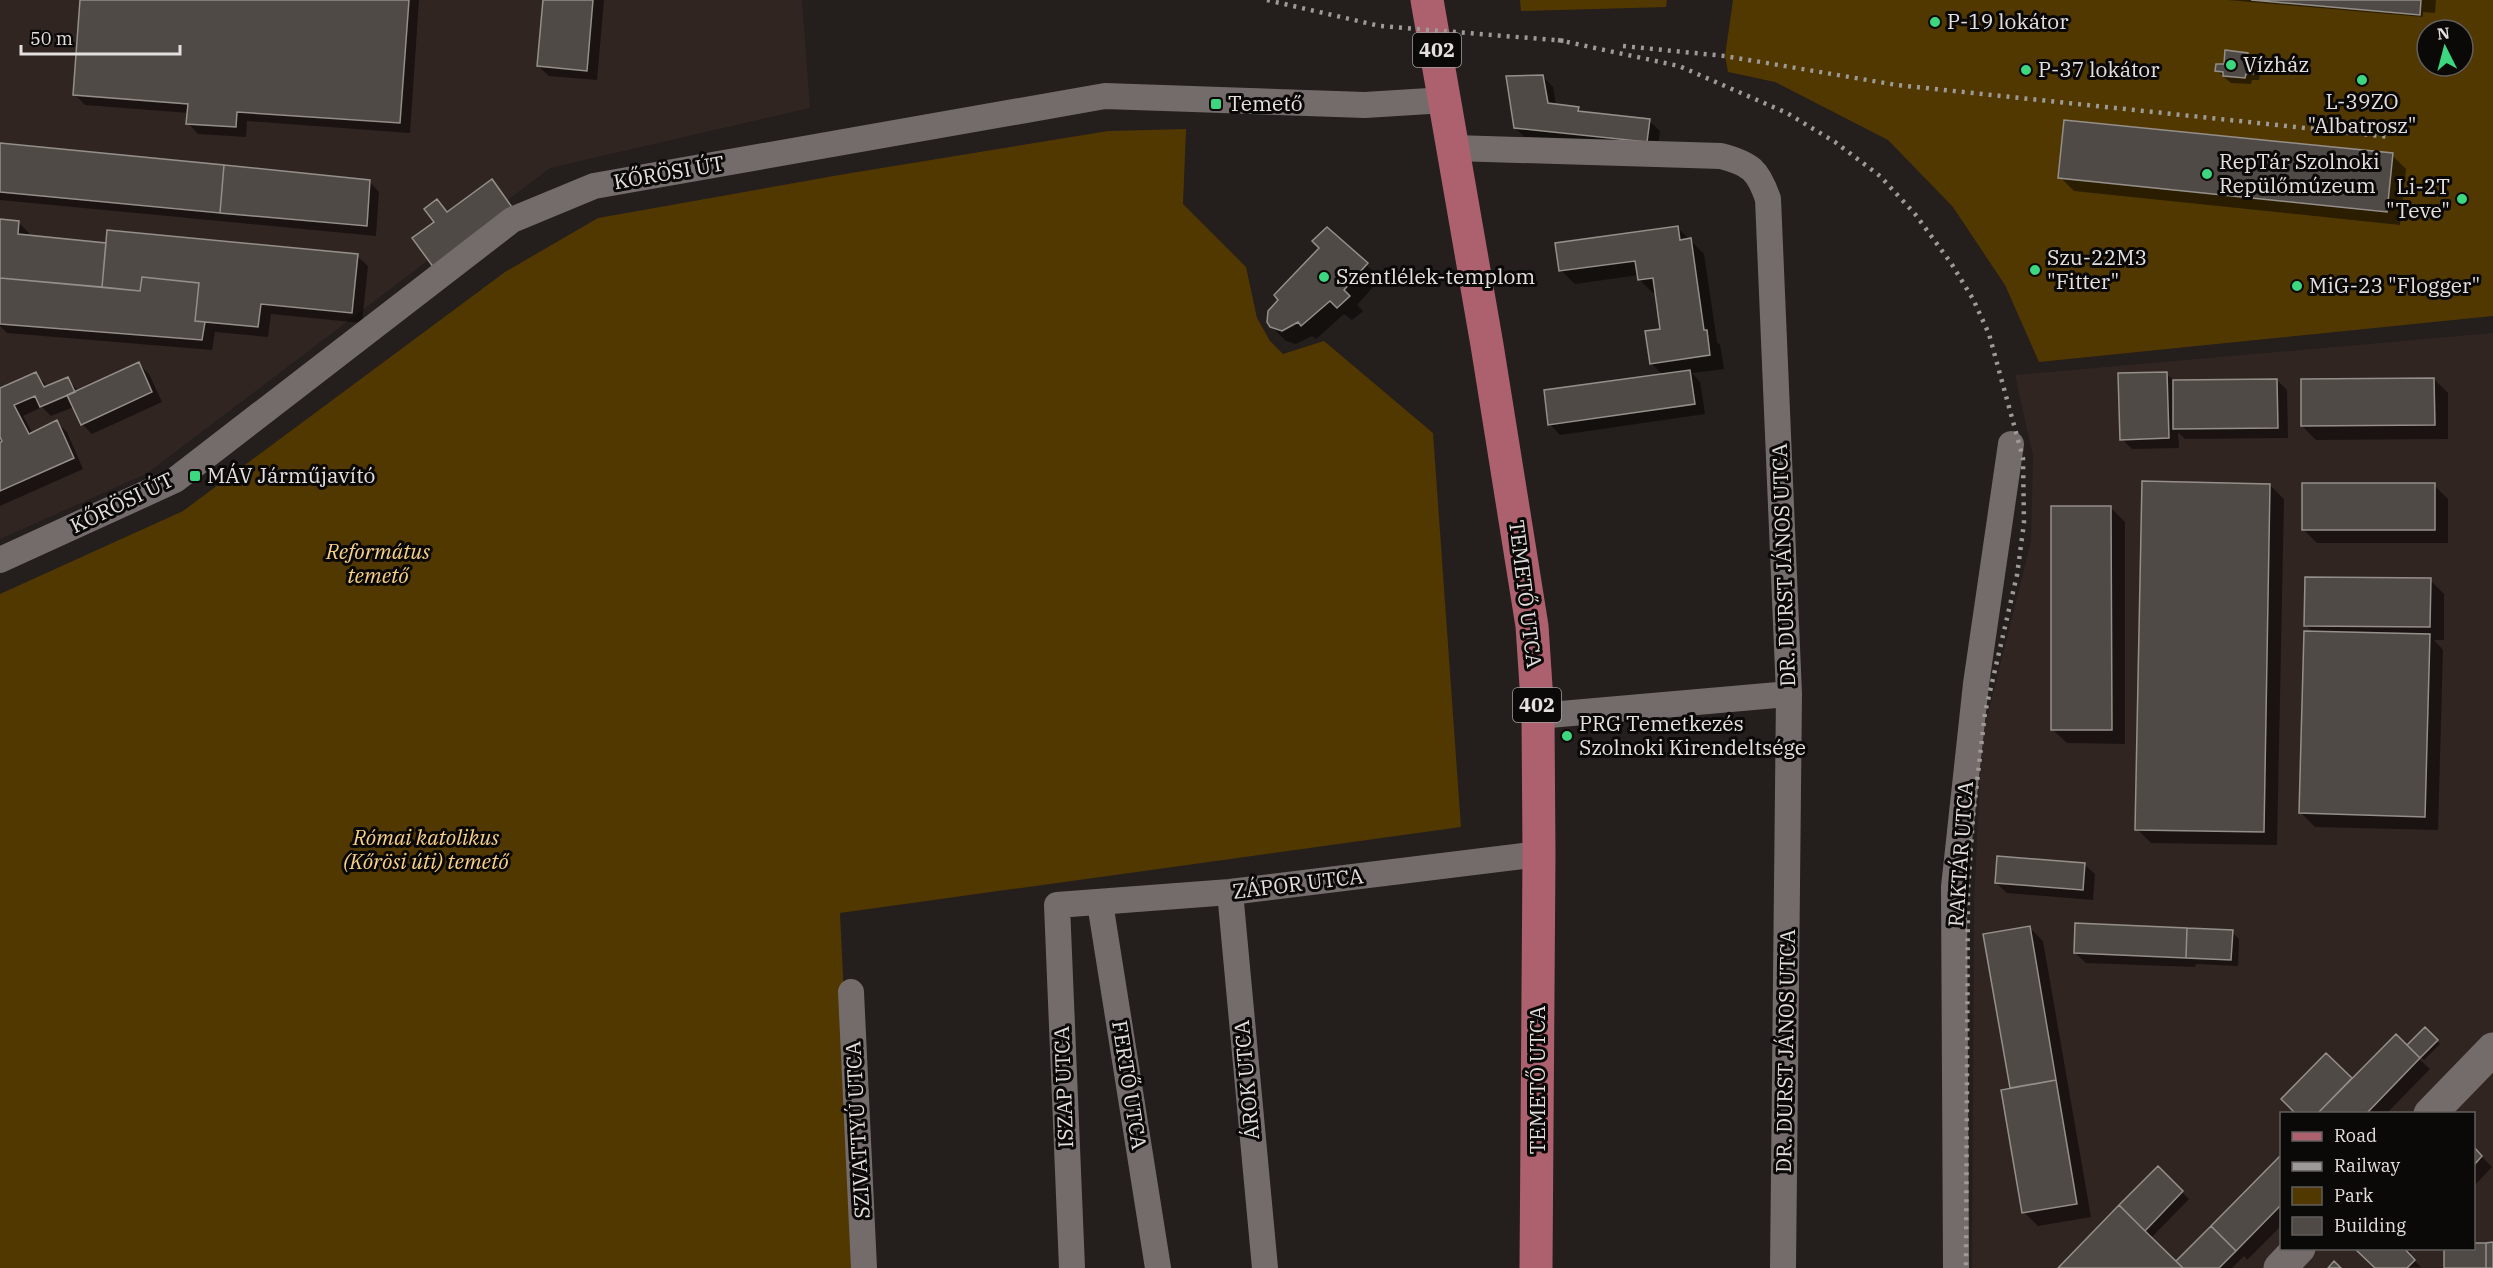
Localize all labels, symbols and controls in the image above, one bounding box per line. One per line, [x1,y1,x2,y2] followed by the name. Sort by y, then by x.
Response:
[1947,7,2069,35] place label: P-19 lokátor
[1928,15,1942,29] marker: P-19 lokátor
[21,18,180,56] scale bar
[2415,18,2475,78] north arrow
[2436,22,2451,44] text: N
[30,27,73,50] text: 50 m
[1413,33,1461,67] road number: 402
[2243,50,2309,78] place label: Vízház
[2038,55,2160,83] place label: P-37 lokátor
[2224,58,2238,72] marker: Vízház
[2019,63,2033,77] marker: P-37 lokátor
[2355,73,2369,87] marker: L-39ZO "Albatrosz"
[2307,87,2417,139] place label: L-39ZO "Albatrosz"
[1228,89,1303,117] place label: Temető
[1209,97,1223,111] marker: Temető
[2219,147,2380,199] place label: RepTár Szolnoki Repülőmúzeum
[611,149,726,196] street label: KŐRÖSI ÚT
[2200,167,2214,181] marker: RepTár Szolnoki Repülőmúzeum
[2386,172,2450,224] place label: Li-2T "Teve"
[2455,192,2469,206] marker: Li-2T "Teve"
[2047,243,2147,295] place label: Szu-22M3 "Fitter"
[1336,262,1535,290] place label: Szentlélek-templom
[2028,263,2042,277] marker: Szu-22M3 "Fitter"
[1317,270,1331,284] marker: Szentlélek-templom
[2309,271,2480,299] place label: MiG-23 "Flogger"
[2290,279,2304,293] marker: MiG-23 "Flogger"
[1765,442,1801,687] street label: DR. DURST JÁNOS UTCA
[207,461,375,489] place label: MÁV Járműjavító
[65,465,178,539] street label: KŐRÖSI ÚT
[188,469,202,483] marker: MÁV Járműjavító
[1503,518,1549,670] street label: TEMETŐ UTCA
[325,537,430,589] park label: Református temető
[1513,688,1561,722] road number: 402
[1579,709,1806,761] place label: PRG Temetkezés Szolnoki Kirendeltsége
[1560,729,1574,743] marker: PRG Temetkezés Szolnoki Kirendeltsége
[1941,779,1979,928] street label: RAKTÁR UTCA
[343,823,510,875] park label: Római katolikus (Kőrösi úti) temető
[1231,861,1365,905] street label: ZÁPOR UTCA
[1769,928,1801,1173] street label: DR. DURST JÁNOS UTCA
[1523,1005,1551,1155] street label: TEMETŐ UTCA
[1106,1018,1154,1152] street label: FERTŐ UTCA
[1227,1019,1265,1141] street label: ÁROK UTCA
[1047,1025,1079,1149] street label: ISZAP UTCA
[838,1040,876,1219] street label: SZIVATTYÚ UTCA
[2280,1112,2475,1250] legend
[2334,1124,2377,1147] text: Road
[2334,1154,2400,1177] text: Railway
[2334,1184,2374,1207] text: Park
[2334,1214,2406,1237] text: Building

